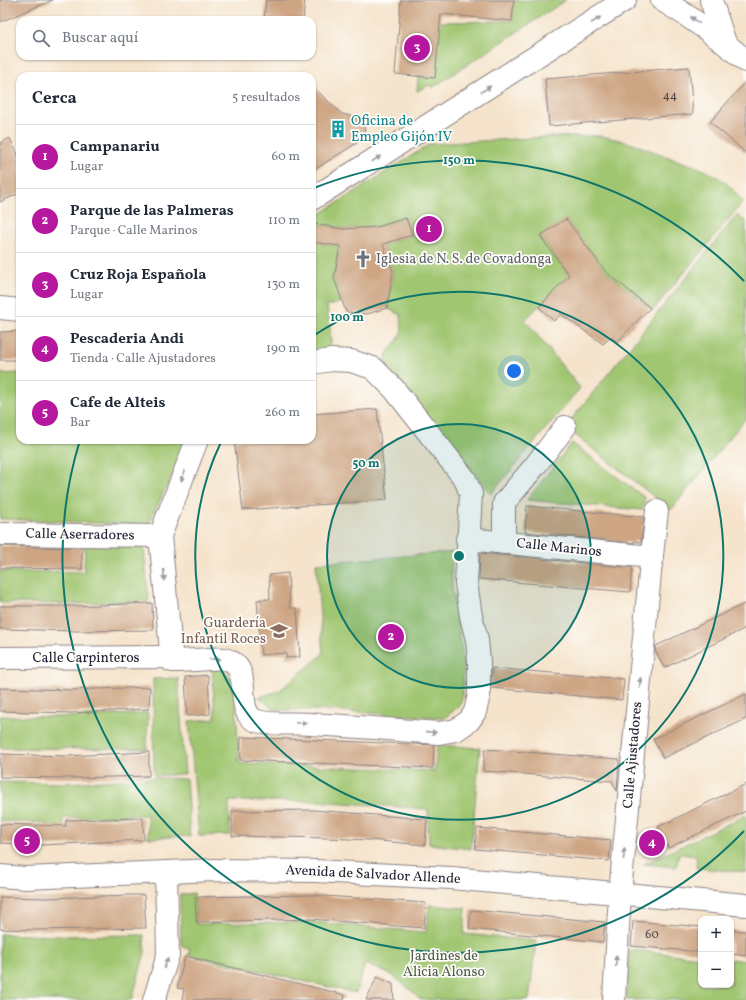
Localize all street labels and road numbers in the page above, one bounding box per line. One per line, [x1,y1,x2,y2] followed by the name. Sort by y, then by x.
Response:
[25,525,135,545] street label: Calle Aserradores
[515,534,603,562] street label: Calle Marinos
[32,649,140,668] street label: Calle Carpinteros
[619,701,647,809] street label: Calle Ajustadores
[285,861,461,889] street label: Avenida de Salvador Allende

